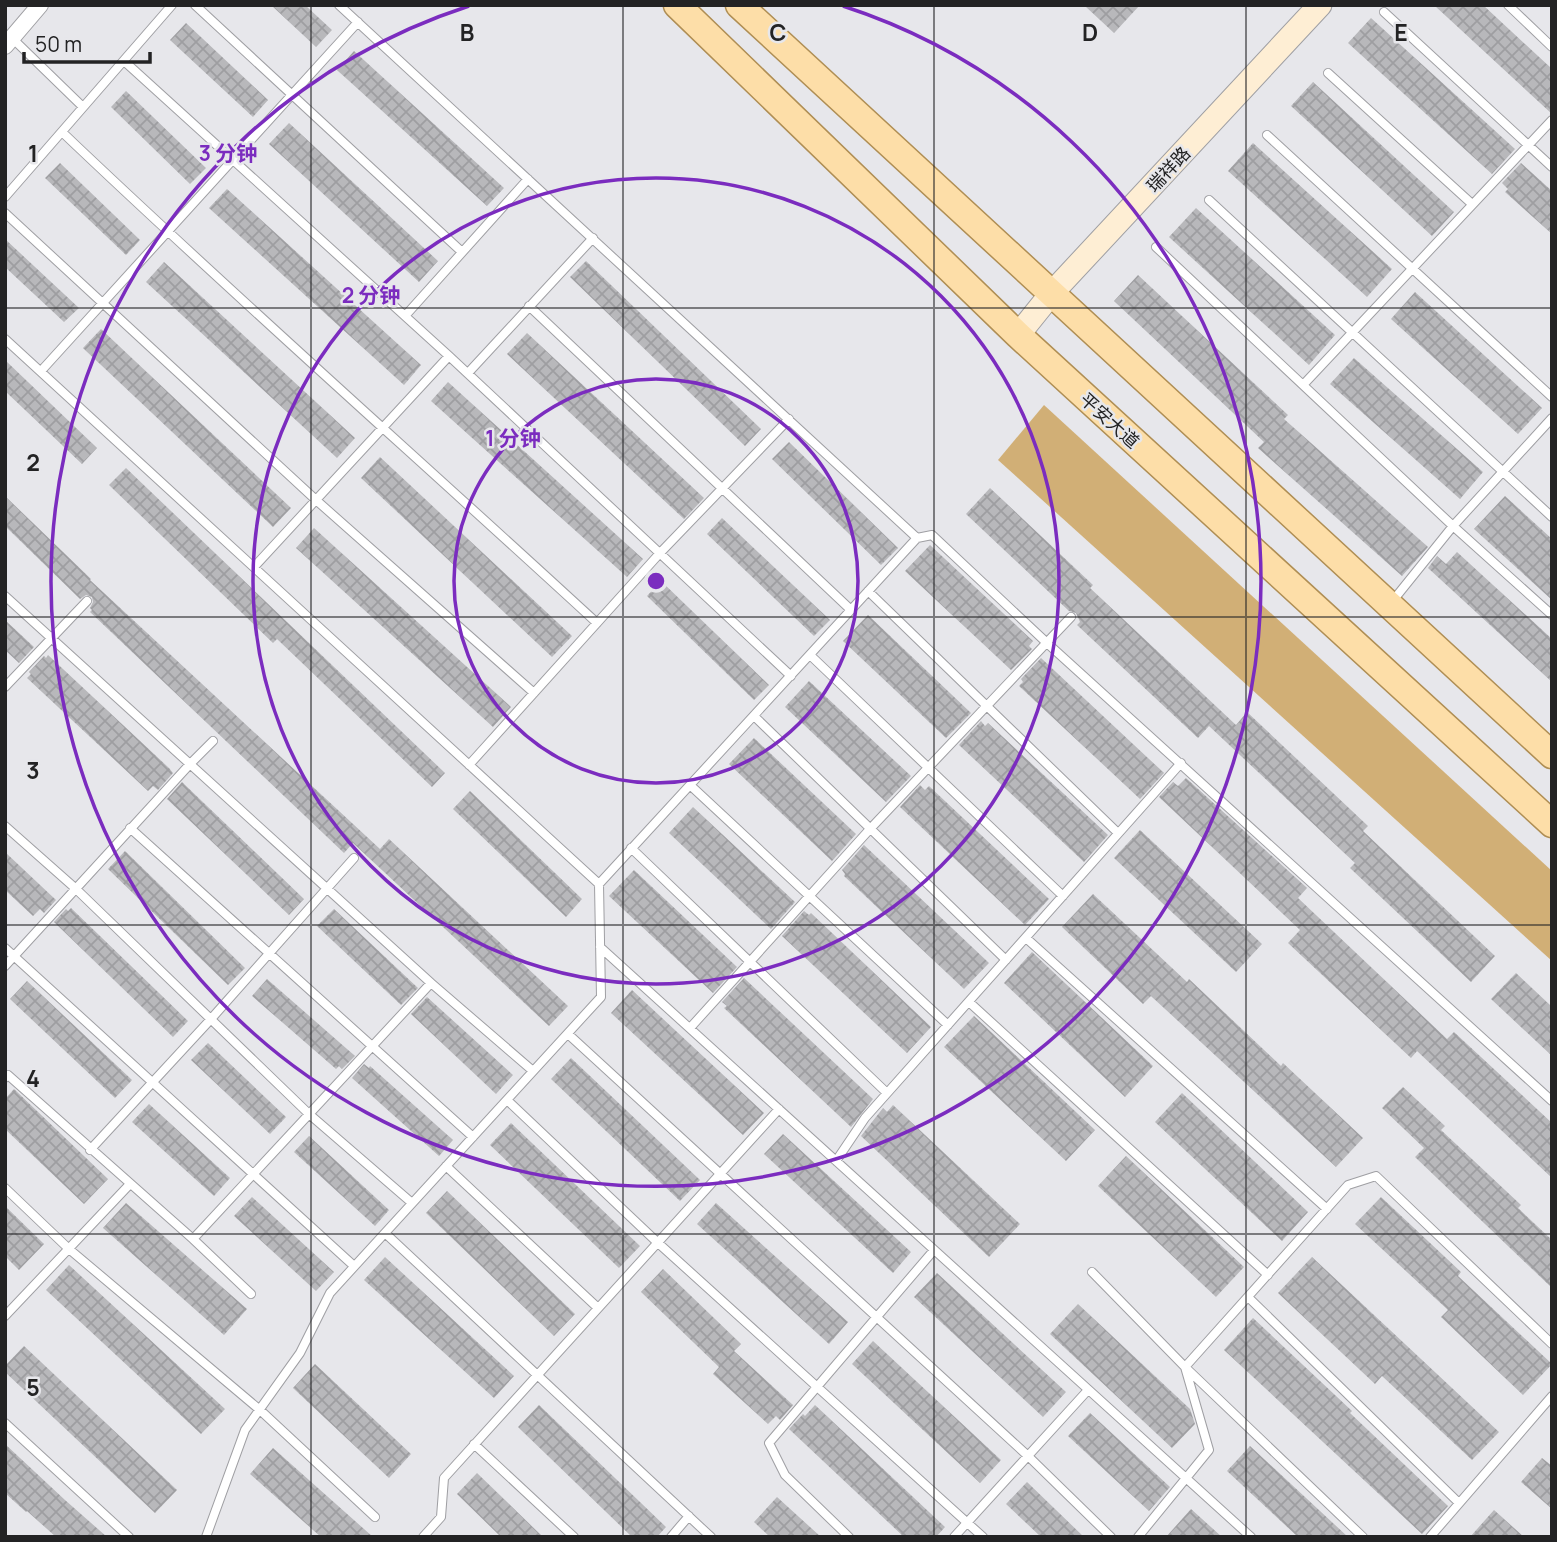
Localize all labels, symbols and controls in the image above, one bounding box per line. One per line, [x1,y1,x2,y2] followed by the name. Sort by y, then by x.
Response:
[460,16,474,48] text: B
[770,16,787,48] text: C
[1082,16,1098,48] text: D
[1394,16,1408,48] text: E
[24,21,150,65] scale bar
[35,30,82,58] text: 50 m
[28,137,38,169] text: 1
[199,139,257,167] text: 3 分钟
[1141,141,1195,197] street label: 瑞祥路
[342,281,400,309] text: 2 分钟
[1075,387,1145,453] street label: 平安大道
[485,424,541,452] text: 1 分钟
[26,446,40,478] text: 2
[644,569,668,593] centre of rings
[26,754,40,786] text: 3
[26,1062,40,1094] text: 4
[26,1371,40,1403] text: 5

